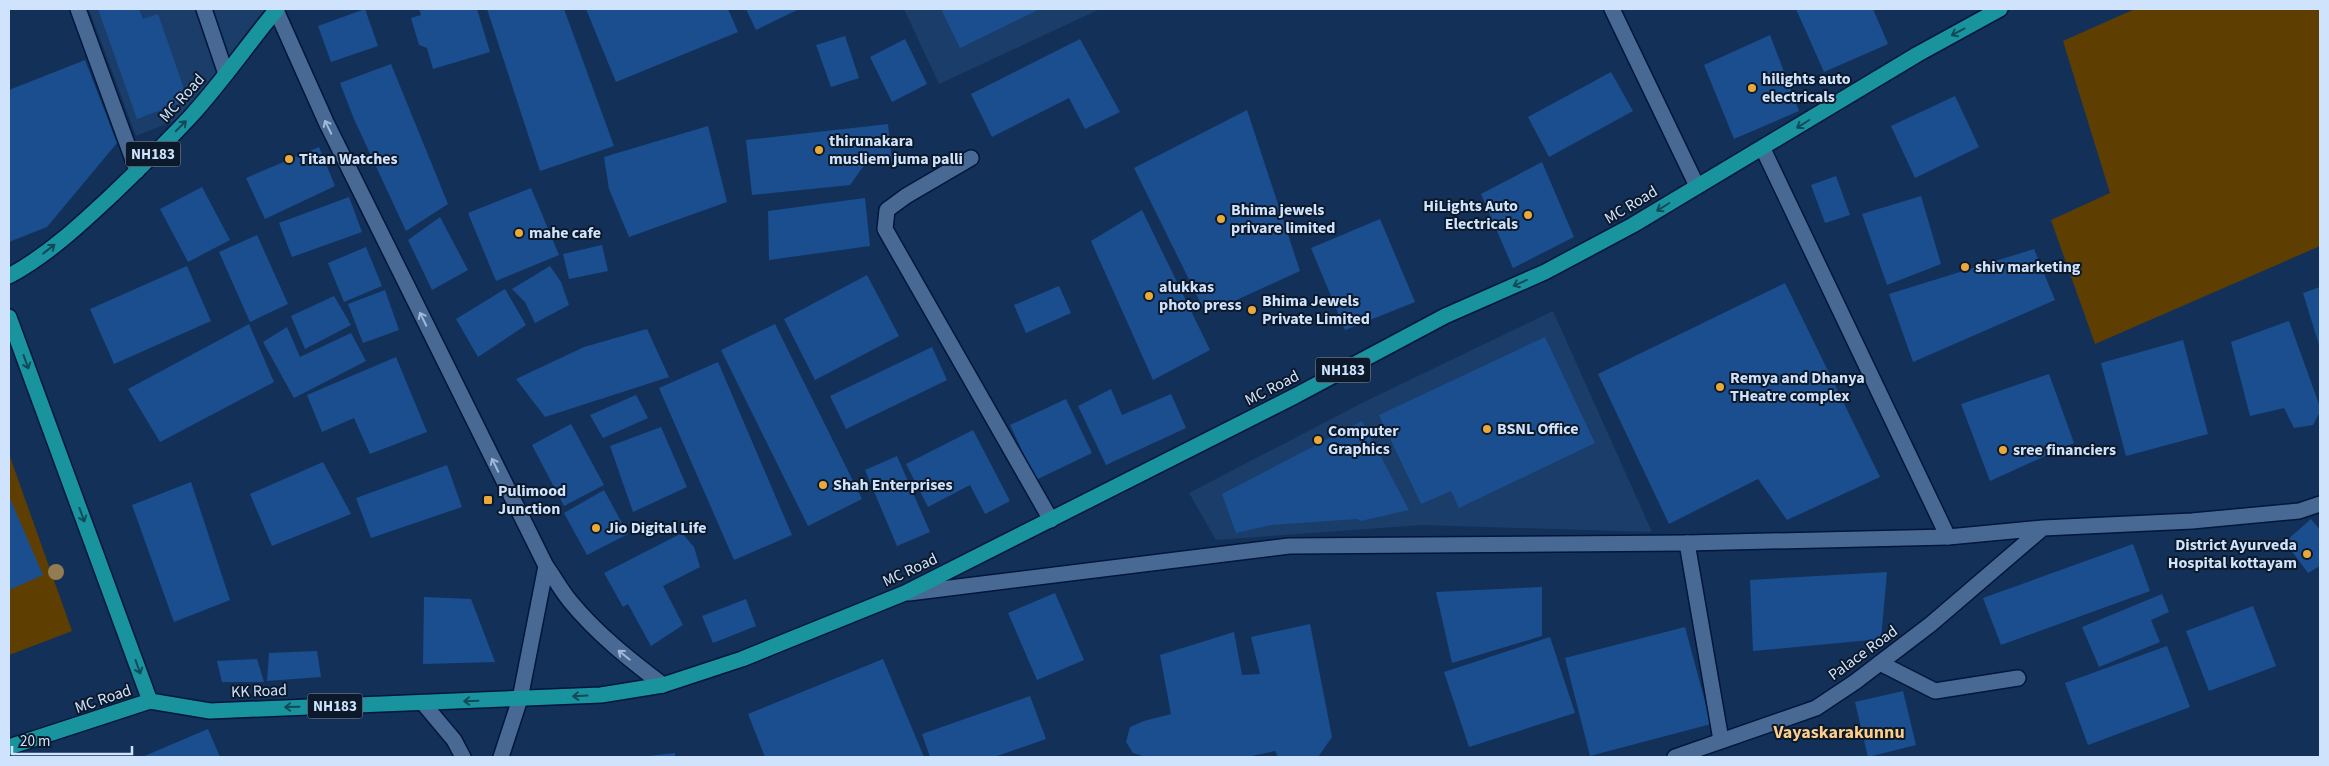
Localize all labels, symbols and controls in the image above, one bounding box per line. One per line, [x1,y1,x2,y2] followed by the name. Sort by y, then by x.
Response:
[1951,28,1966,38] one-way arrow
[1762,68,1851,108] place label: hilights auto electricals
[154,69,210,127] street label: MC Road
[1746,82,1758,94] marker: hilights auto electricals
[323,119,333,134] one-way arrow
[1796,119,1810,129] one-way arrow
[175,120,187,133] one-way arrow
[829,130,963,170] place label: thirunakara musliem juma palli
[126,142,180,166] road number: NH183
[813,144,825,156] marker: thirunakara musliem juma palli
[299,148,398,170] place label: Titan Watches
[283,153,295,165] marker: Titan Watches
[1600,181,1662,229] street label: MC Road
[1423,195,1518,235] place label: HiLights Auto Electricals
[1231,199,1336,239] place label: Bhima jewels privare limited
[1657,202,1671,212] one-way arrow
[1522,209,1534,221] marker: HiLights Auto Electricals
[1215,213,1227,225] marker: Bhima jewels privare limited
[529,222,601,244] place label: mahe cafe
[513,227,525,239] marker: mahe cafe
[42,244,56,254] one-way arrow
[1975,256,2081,278] place label: shiv marketing
[1959,261,1971,273] marker: shiv marketing
[1159,276,1242,316] place label: alukkas photo press
[1513,279,1528,289] one-way arrow
[1143,290,1155,302] marker: alukkas photo press
[1262,290,1370,330] place label: Bhima Jewels Private Limited
[1246,304,1258,316] marker: Bhima Jewels Private Limited
[418,312,427,327] one-way arrow
[22,354,31,370] one-way arrow
[1316,358,1370,382] road number: NH183
[1241,365,1303,411] street label: MC Road
[1730,367,1865,407] place label: Remya and Dhanya THeatre complex
[1714,381,1726,393] marker: Remya and Dhanya THeatre complex
[1497,418,1579,440] place label: BSNL Office
[1328,420,1399,460] place label: Computer Graphics
[1481,423,1493,435] marker: BSNL Office
[1312,434,1324,446] marker: Computer Graphics
[2013,439,2116,461] place label: sree financiers
[1997,444,2009,456] marker: sree financiers
[490,458,499,473] one-way arrow
[833,474,953,496] place label: Shah Enterprises
[817,479,829,491] marker: Shah Enterprises
[498,480,566,520] place label: Pulimood Junction
[482,494,494,506] marker: Pulimood Junction
[78,507,87,522] one-way arrow
[606,517,706,539] place label: Jio Digital Life
[590,522,602,534] marker: Jio Digital Life
[2168,534,2297,574] place label: District Ayurveda Hospital kottayam
[879,548,941,592] street label: MC Road
[2301,548,2313,560] marker: District Ayurveda Hospital kottayam
[1824,620,1902,686] street label: Palace Road
[618,650,631,661] one-way arrow
[134,659,143,675] one-way arrow
[72,679,134,719] street label: MC Road
[231,679,287,703] street label: KK Road
[572,692,588,701] one-way arrow
[308,694,362,718] road number: NH183
[464,697,480,706] one-way arrow
[284,703,300,712] one-way arrow
[1772,720,1905,745] district label: Vayaskarakunnu
[12,724,132,756] scale bar
[20,731,50,752] text: 20 m

